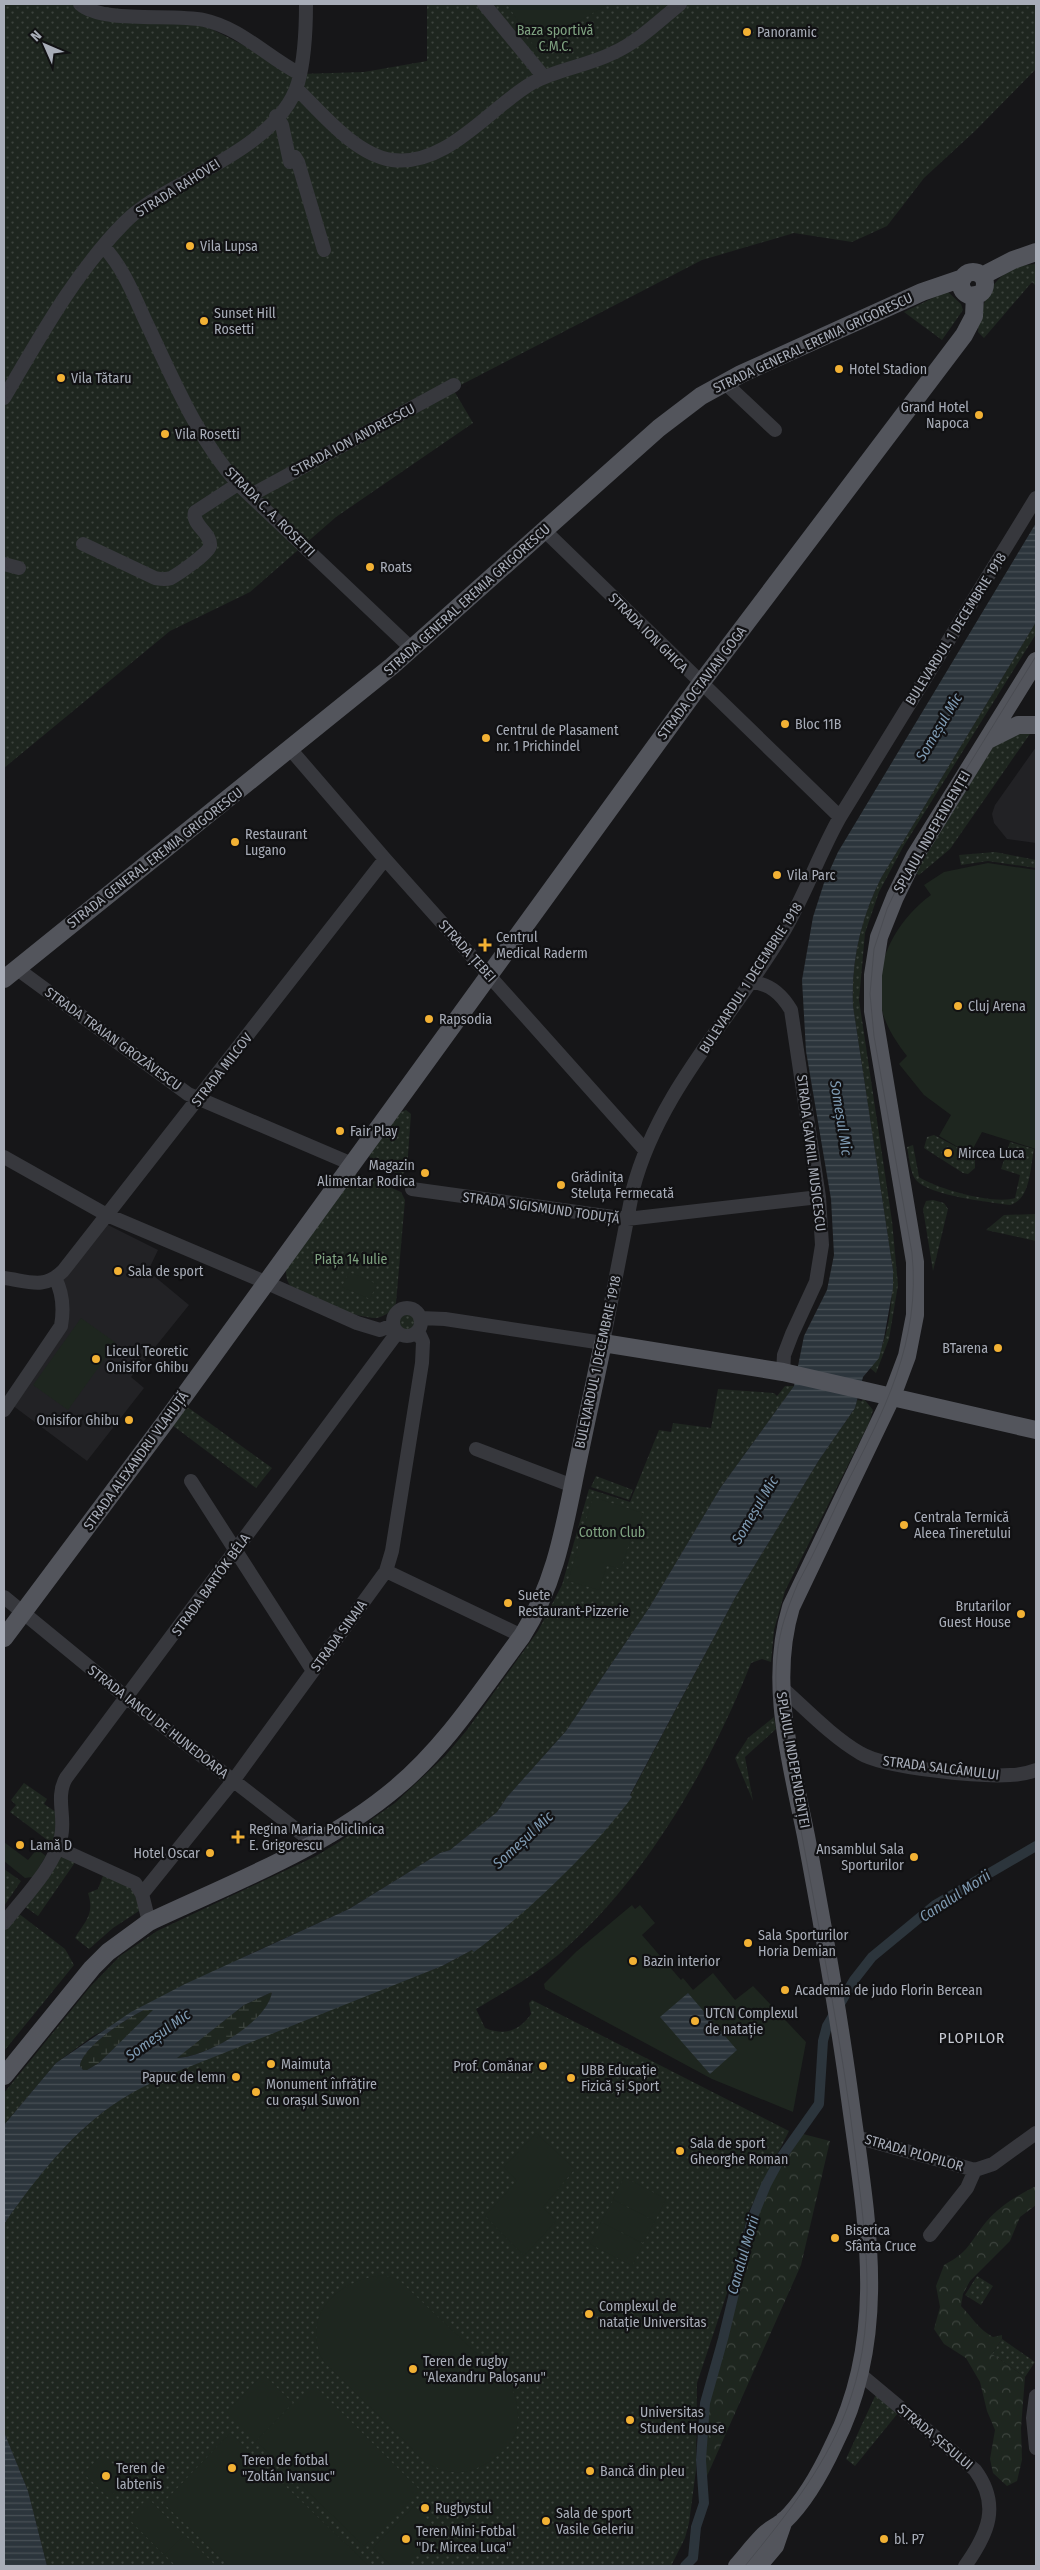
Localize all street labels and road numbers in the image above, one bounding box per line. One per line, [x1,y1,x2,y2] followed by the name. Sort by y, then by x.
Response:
[133,155,223,221] street label: STRADA RAHOVEI
[710,289,916,397] street label: STRADA GENERAL EREMIA GRIGORESCU
[288,400,418,480] street label: STRADA ION ANDREESCU
[221,463,319,561] street label: STRADA C. A. ROSETTI
[380,521,554,679] street label: STRADA GENERAL EREMIA GRIGORESCU
[902,550,1010,708] street label: BULEVARDUL 1 DECEMBRIE 1918
[605,590,692,677] street label: STRADA ION GHICA
[654,622,751,743] street label: STRADA OCTAVIAN GOGA
[890,768,975,897] street label: SPLAIUL INDEPENDENȚEI
[64,784,246,932] street label: STRADA GENERAL EREMIA GRIGORESCU
[696,899,806,1057] street label: BULEVARDUL 1 DECEMBRIE 1918
[434,916,499,986] street label: STRADA ȚEBEI
[41,984,185,1094] street label: STRADA TRAIAN GROZĂVESCU
[188,1029,257,1110] street label: STRADA MILCOV
[793,1074,829,1232] street label: STRADA GAVRIIL MUSICESCU
[461,1189,621,1229] street label: STRADA SIGISMUND TODUȚĂ
[571,1274,625,1450] street label: BULEVARDUL 1 DECEMBRIE 1918
[80,1388,193,1534] street label: STRADA ALEXANDRU VLAHUȚĂ
[167,1529,254,1639] street label: STRADA BARTÓK BÉLA
[307,1596,371,1675] street label: STRADA SINAIA
[84,1662,232,1783] street label: STRADA IANCU DE HUNEDOARA
[772,1690,813,1830] street label: SPLAIUL INDEPENDENȚEI
[882,1751,1000,1784] street label: STRADA SALCÂMULUI
[863,2131,965,2175] street label: STRADA PLOPILOR
[893,2401,976,2474] street label: STRADA ȘESULUI

